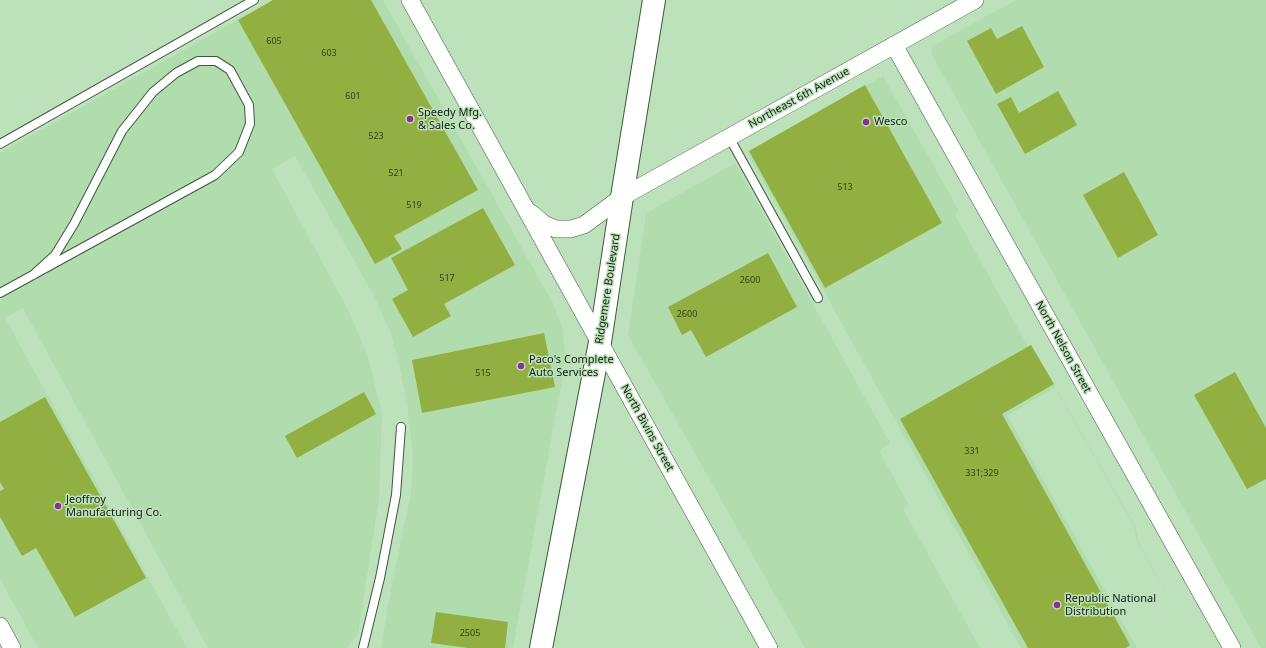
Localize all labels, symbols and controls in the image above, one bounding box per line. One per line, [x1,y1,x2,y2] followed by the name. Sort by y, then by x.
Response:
[266,36,282,46] house number: 605
[321,48,337,58] house number: 603
[746,65,852,131] street label: Northeast 6th Avenue
[345,91,361,101] house number: 601
[418,106,482,132] place label: Speedy Mfg. & Sales Co.
[405,114,415,124] marker: Speedy Mfg. & Sales Co.
[874,115,907,129] place label: Wesco
[861,117,871,127] marker: Wesco
[368,131,384,141] house number: 523
[388,168,404,178] house number: 521
[837,182,853,192] house number: 513
[406,200,422,210] house number: 519
[593,233,623,345] street label: Ridgemere Boulevard
[439,273,455,283] house number: 517
[740,275,760,285] house number: 2600
[1032,299,1094,395] street label: North Nelson Street
[677,309,697,319] house number: 2600
[529,353,614,379] place label: Paco's Complete Auto Services
[516,361,526,371] marker: Paco's Complete Auto Services
[475,368,491,378] house number: 515
[618,382,676,474] street label: North Bivins Street
[964,446,980,456] house number: 331
[965,468,999,478] house number: 331;329
[66,493,162,519] place label: Jeoffroy Manufacturing Co.
[53,501,63,511] marker: Jeoffroy Manufacturing Co.
[1065,592,1156,618] place label: Republic National Distribution
[1052,600,1062,610] marker: Republic National Distribution
[460,628,480,638] house number: 2505

